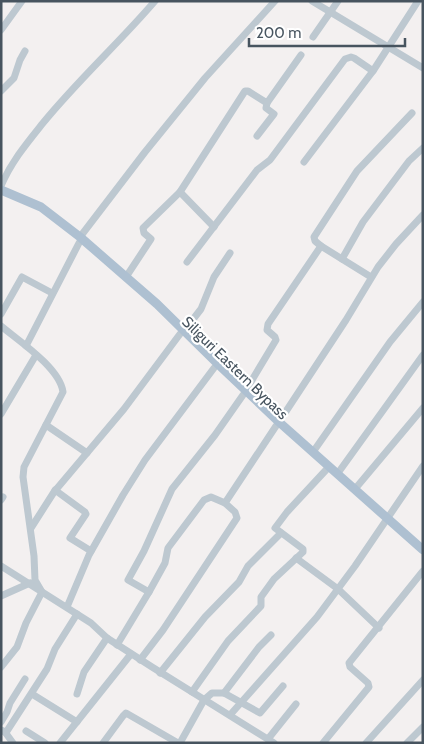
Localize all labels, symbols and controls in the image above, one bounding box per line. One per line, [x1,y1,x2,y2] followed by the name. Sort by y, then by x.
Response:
[249,15,405,47] scale bar
[256,24,301,42] text: 200 m
[178,313,292,423] street label: Siliguri Eastern Bypass

